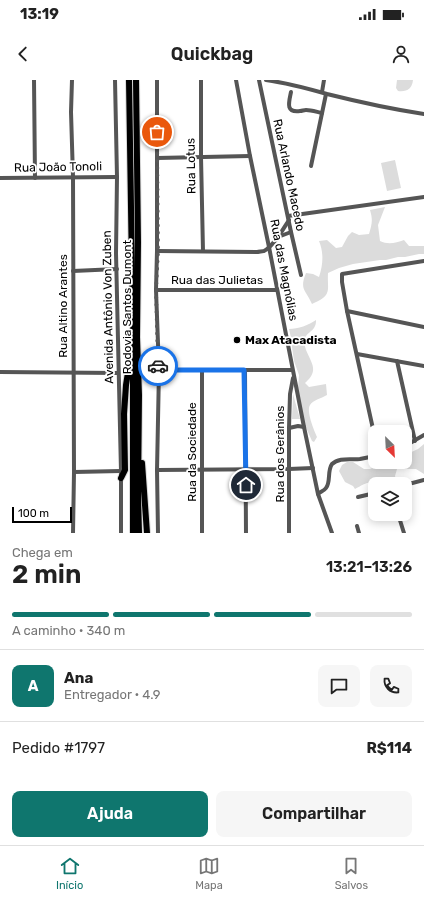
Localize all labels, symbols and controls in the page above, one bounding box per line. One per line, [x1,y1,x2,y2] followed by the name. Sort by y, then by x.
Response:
[20,5,59,23] text: 13:19
[12,43,34,65] icon: back
[171,43,253,65] text: Quickbag
[390,43,412,65] icon: person
[140,115,174,149] pin
[270,118,308,232] street label: Rua Arlando Macedo
[146,121,168,143] icon: bag
[184,138,198,194] street label: Rua Lotus
[14,159,102,175] street label: Rua João Tonoli
[267,218,301,322] street label: Rua das Magnólias
[100,230,116,384] street label: Avenida Antônio Von Zuben
[120,239,134,374] street label: Rodovia Santos Dumont
[56,254,70,358] street label: Rua Altino Arantes
[171,273,263,287] street label: Rua das Julietas
[245,333,337,347] place label: Max Atacadista
[232,335,242,345] marker: Max Atacadista
[138,346,178,386] courier
[147,355,169,377] icon: car
[185,402,199,502] street label: Rua da Sociedade
[273,406,287,502] street label: Rua dos Gerânios
[368,425,412,469] north arrow
[368,425,412,521] map controls
[229,468,263,502] pin
[235,474,257,496] icon: home
[368,477,412,521] button: layers
[12,505,72,524] scale bar
[18,507,49,520] text: 100 m
[12,545,73,560] text: Chega em
[326,558,412,576] text: 13:21–13:26
[12,559,81,590] text: 2 min
[12,623,125,638] text: A caminho · 340 m
[318,665,360,707] button: chat
[370,665,412,707] button: phone
[64,669,93,687] text: Ana
[28,677,38,695] text: A
[64,687,161,702] text: Entregador · 4.9
[12,739,105,757] text: Pedido #1797
[366,739,412,757] text: R$114
[12,791,208,837] button: Ajuda
[216,791,412,837] button: Compartilhar
[56,855,83,892] tab: Início
[195,855,223,892] tab: Mapa
[335,855,368,892] tab: Salvos

